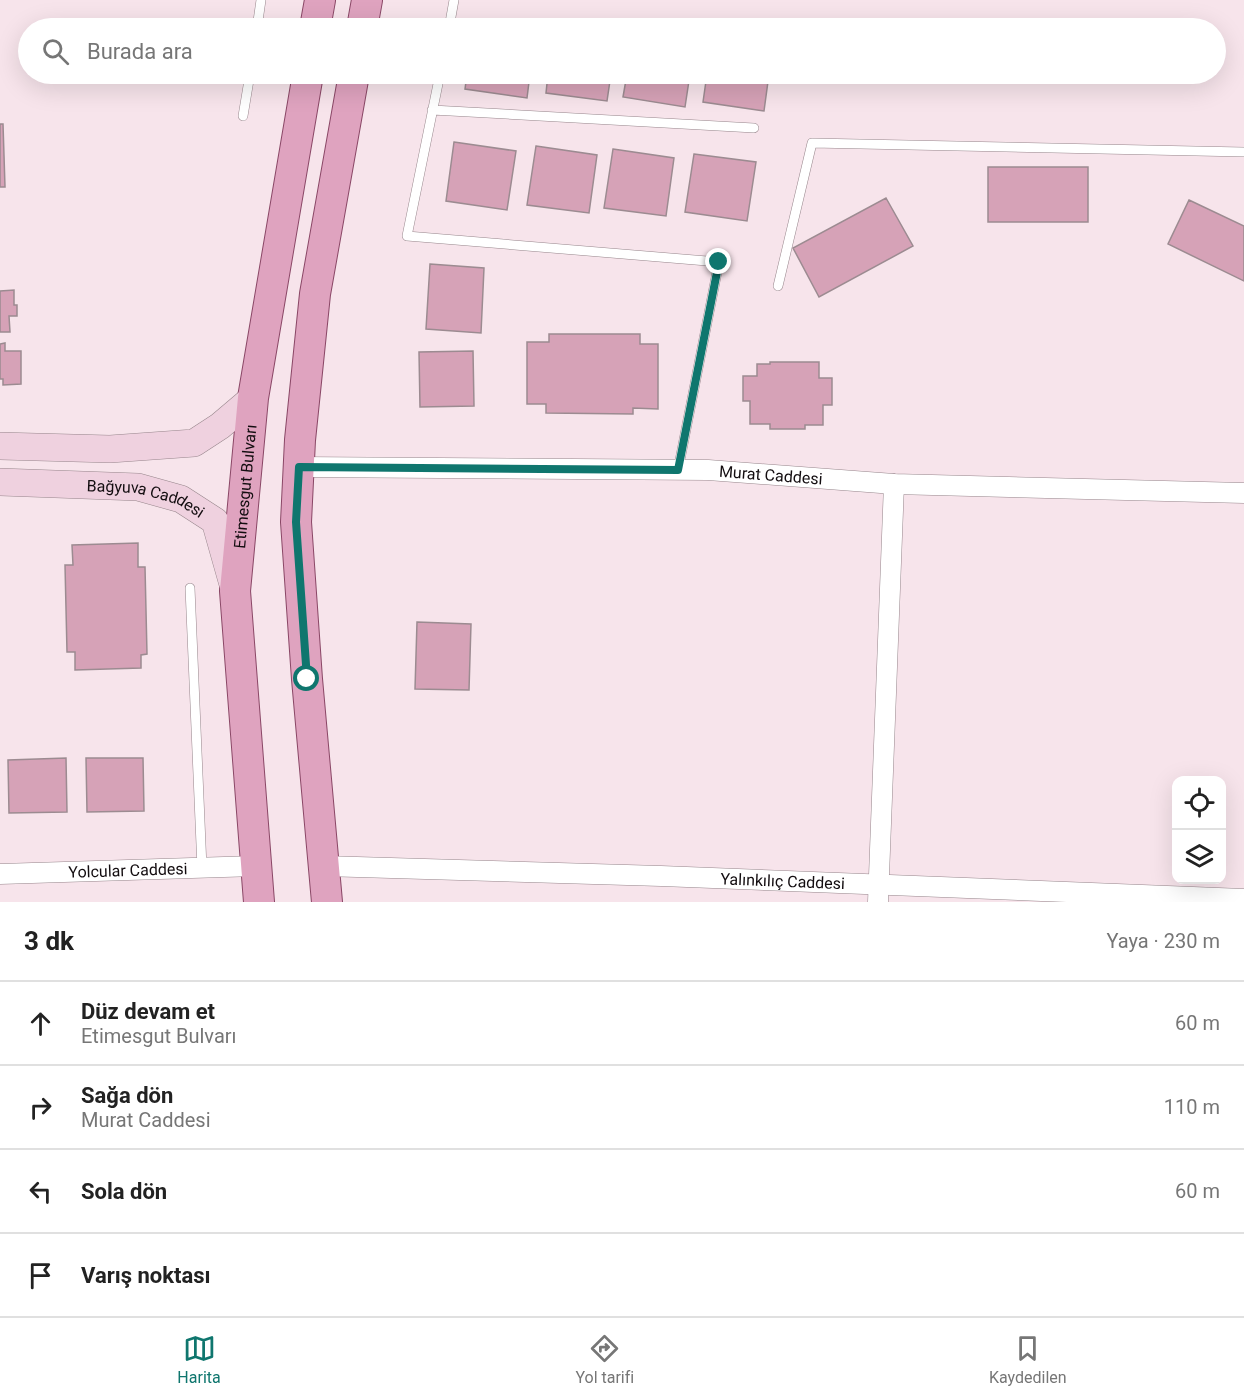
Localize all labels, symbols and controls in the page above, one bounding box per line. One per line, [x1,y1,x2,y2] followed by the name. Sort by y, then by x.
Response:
[18,18,1226,84] search box
[39,35,72,68] icon: search
[87,39,193,64] text: Burada ara
[705,248,731,274] route end
[230,424,260,549] street label: Etimesgut Bulvarı
[718,461,823,488] street label: Murat Caddesi
[86,476,208,521] street label: Bağyuva Caddesi
[293,665,319,691] route start
[1172,776,1226,884] map controls
[1172,776,1226,830] button: locate
[1172,830,1226,884] button: layers
[68,859,188,881] street label: Yolcular Caddesi
[720,869,845,893] street label: Yalınkılıç Caddesi
[24,926,74,956] text: 3 dk
[1106,929,1220,953] text: Yaya · 230 m
[81,999,215,1024] text: Düz devam et
[24,1007,57,1040] icon: ahead
[1175,1011,1220,1035] text: 60 m
[81,1024,237,1048] text: Etimesgut Bulvarı
[81,1083,173,1108] text: Sağa dön
[24,1091,57,1124] icon: right
[1164,1095,1220,1119] text: 110 m
[81,1108,211,1132] text: Murat Caddesi
[24,1175,57,1208] icon: left
[81,1179,167,1204] text: Sola dön
[1175,1179,1220,1203] text: 60 m
[24,1259,57,1292] icon: arrive
[81,1263,211,1288] text: Varış noktası
[177,1332,221,1387] tab: Harita
[575,1332,634,1387] tab: Yol tarifi
[989,1332,1067,1387] tab: Kaydedilen

